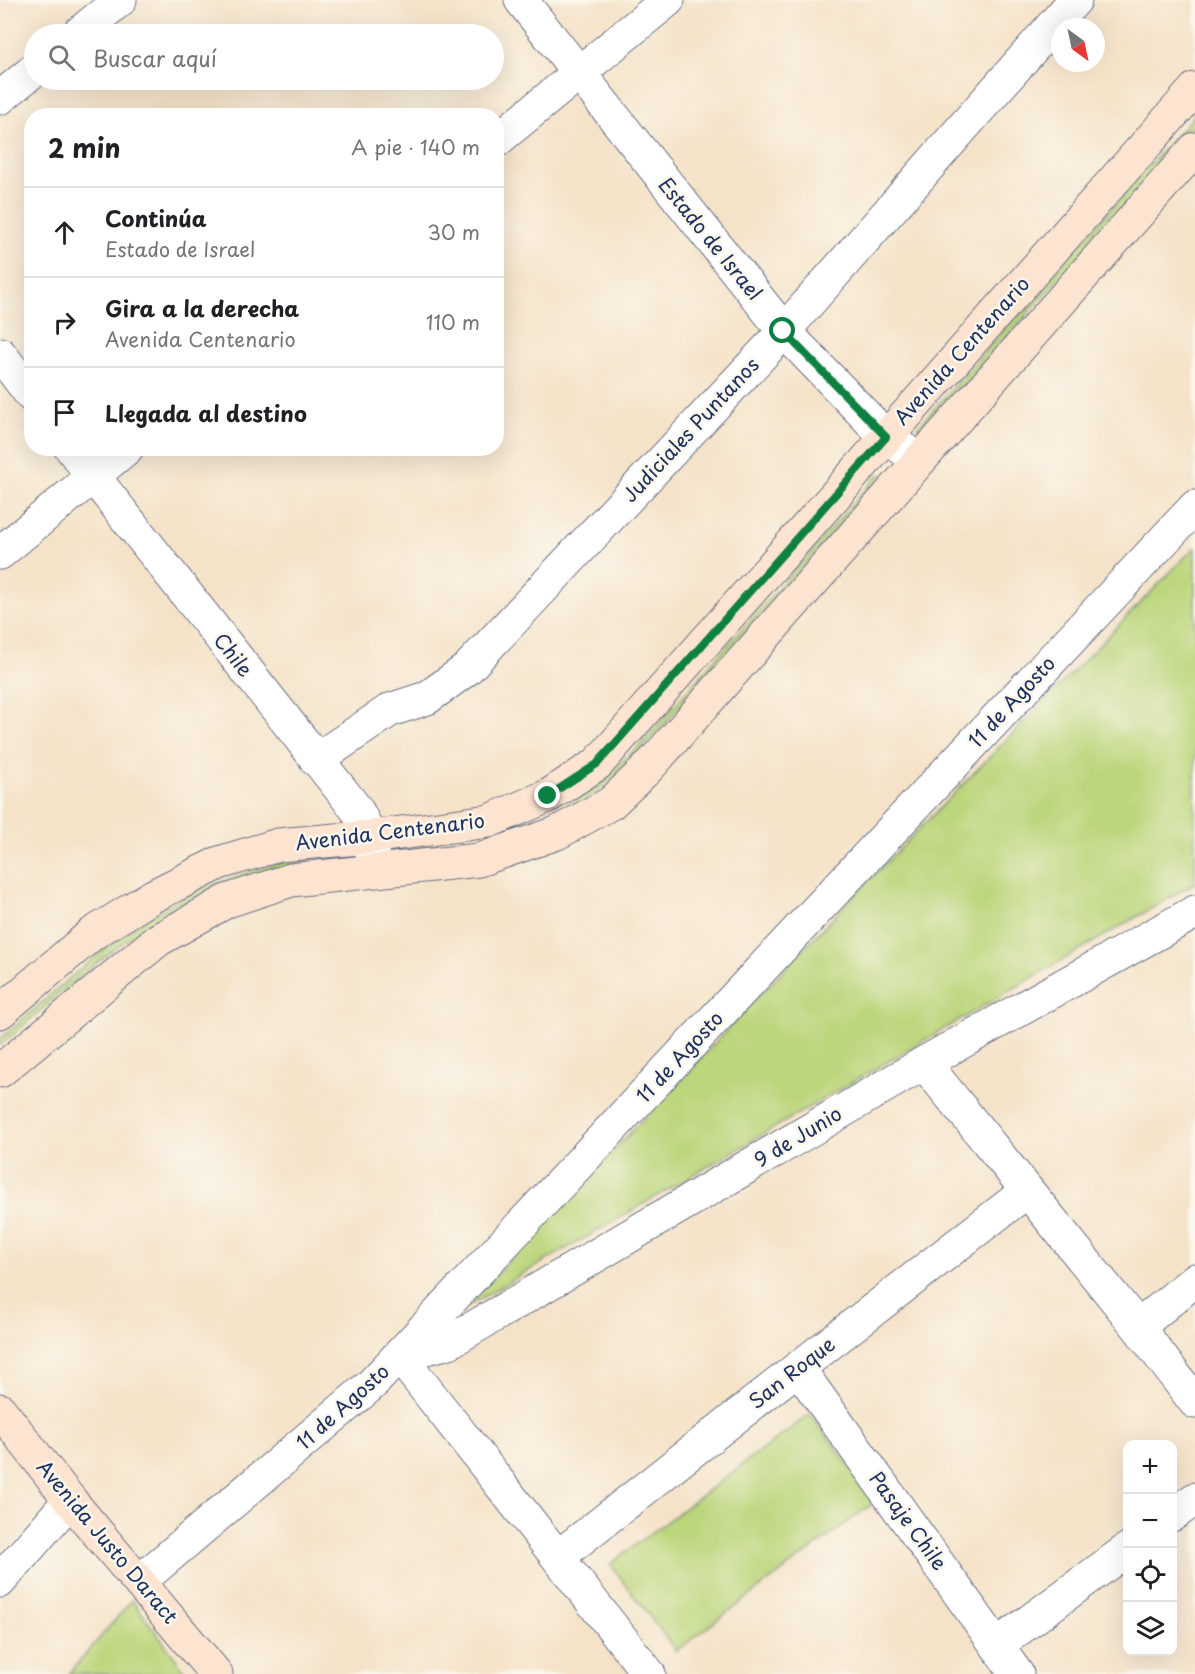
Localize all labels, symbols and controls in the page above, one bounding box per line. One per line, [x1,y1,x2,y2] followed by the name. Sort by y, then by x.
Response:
[1051,18,1105,72] north arrow
[24,24,504,90] search box
[45,41,78,74] icon: search
[93,41,217,74] text: Buscar aquí
[48,128,121,167] text: 2 min
[351,132,480,162] text: A pie · 140 m
[652,171,770,306] street label: Estado de Israel
[105,201,207,234] text: Continúa
[48,216,81,249] icon: ahead
[427,217,480,247] text: 30 m
[105,234,255,264] text: Estado de Israel
[886,269,1036,431] street label: Avenida Centenario
[105,291,299,324] text: Gira a la derecha
[48,306,81,339] icon: right
[426,307,480,337] text: 110 m
[769,317,795,343] route start
[105,324,296,354] text: Avenida Centenario
[615,350,766,508] street label: Judiciales Puntanos
[48,396,81,429] icon: arrive
[105,396,307,429] text: Llegada al destino
[207,626,261,683] street label: Chile
[961,649,1062,754] street label: 11 de Agosto
[534,782,560,808] route end
[293,805,486,858] street label: Avenida Centenario
[629,1004,730,1109] street label: 11 de Agosto
[748,1098,847,1174] street label: 9 de Junio
[742,1329,841,1415] street label: San Roque
[289,1356,395,1456] street label: 11 de Agosto
[1123,1440,1177,1656] map controls
[1123,1440,1177,1494] button: +
[30,1453,185,1630] street label: Avenida Justo Daract
[863,1465,955,1576] street label: Pasaje Chile
[1123,1494,1177,1548] button: −
[1123,1548,1177,1602] button: locate
[1123,1602,1177,1656] button: layers

